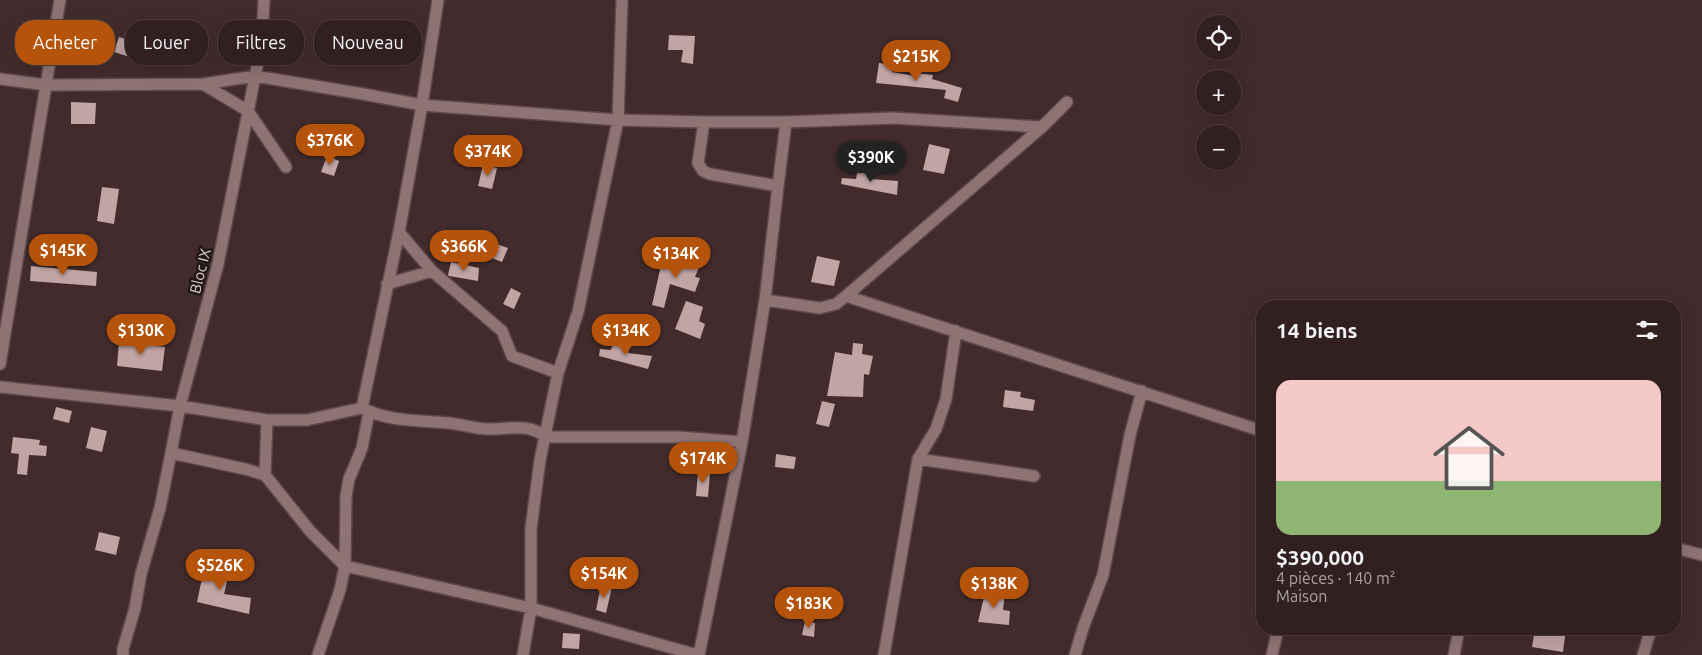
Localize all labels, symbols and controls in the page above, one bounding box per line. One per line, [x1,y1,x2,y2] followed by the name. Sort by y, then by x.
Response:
[1196,15,1241,170] map controls
[1196,15,1241,60] button: locate
[15,20,115,65] chip: Acheter
[125,20,208,65] chip: Louer
[218,20,304,65] chip: Filtres
[314,20,422,65] chip: Nouveau
[881,39,951,82] pin: $215K
[893,47,939,65] text: $215K
[1196,70,1241,115] button: +
[295,124,365,166] pin: $376K
[1196,125,1241,170] button: −
[307,131,353,149] text: $376K
[453,134,523,177] pin: $374K
[836,140,906,183] pin: $390K
[465,142,511,160] text: $374K
[848,148,894,166] text: $390K
[429,230,499,272] pin: $366K
[28,234,98,276] pin: $145K
[641,236,711,279] pin: $134K
[441,237,487,255] text: $366K
[40,241,86,259] text: $145K
[653,244,699,262] text: $134K
[186,247,214,295] street label: Bloc IX
[106,314,176,356] pin: $130K
[591,314,661,356] pin: $134K
[1633,316,1661,344] icon: filters
[1276,318,1357,342] text: 14 biens
[118,321,164,339] text: $130K
[603,321,649,339] text: $134K
[1424,413,1514,503] icon: home
[668,442,738,484] pin: $174K
[680,449,726,467] text: $174K
[1276,545,1364,569] text: $390,000
[185,548,255,591] pin: $526K
[197,556,243,574] text: $526K
[569,556,639,599] pin: $154K
[581,564,627,582] text: $154K
[959,566,1029,609] pin: $138K
[1276,569,1396,587] text: 4 pièces · 140 m²
[971,574,1017,592] text: $138K
[774,586,844,629] pin: $183K
[1276,587,1327,605] text: Maison
[786,594,832,612] text: $183K

